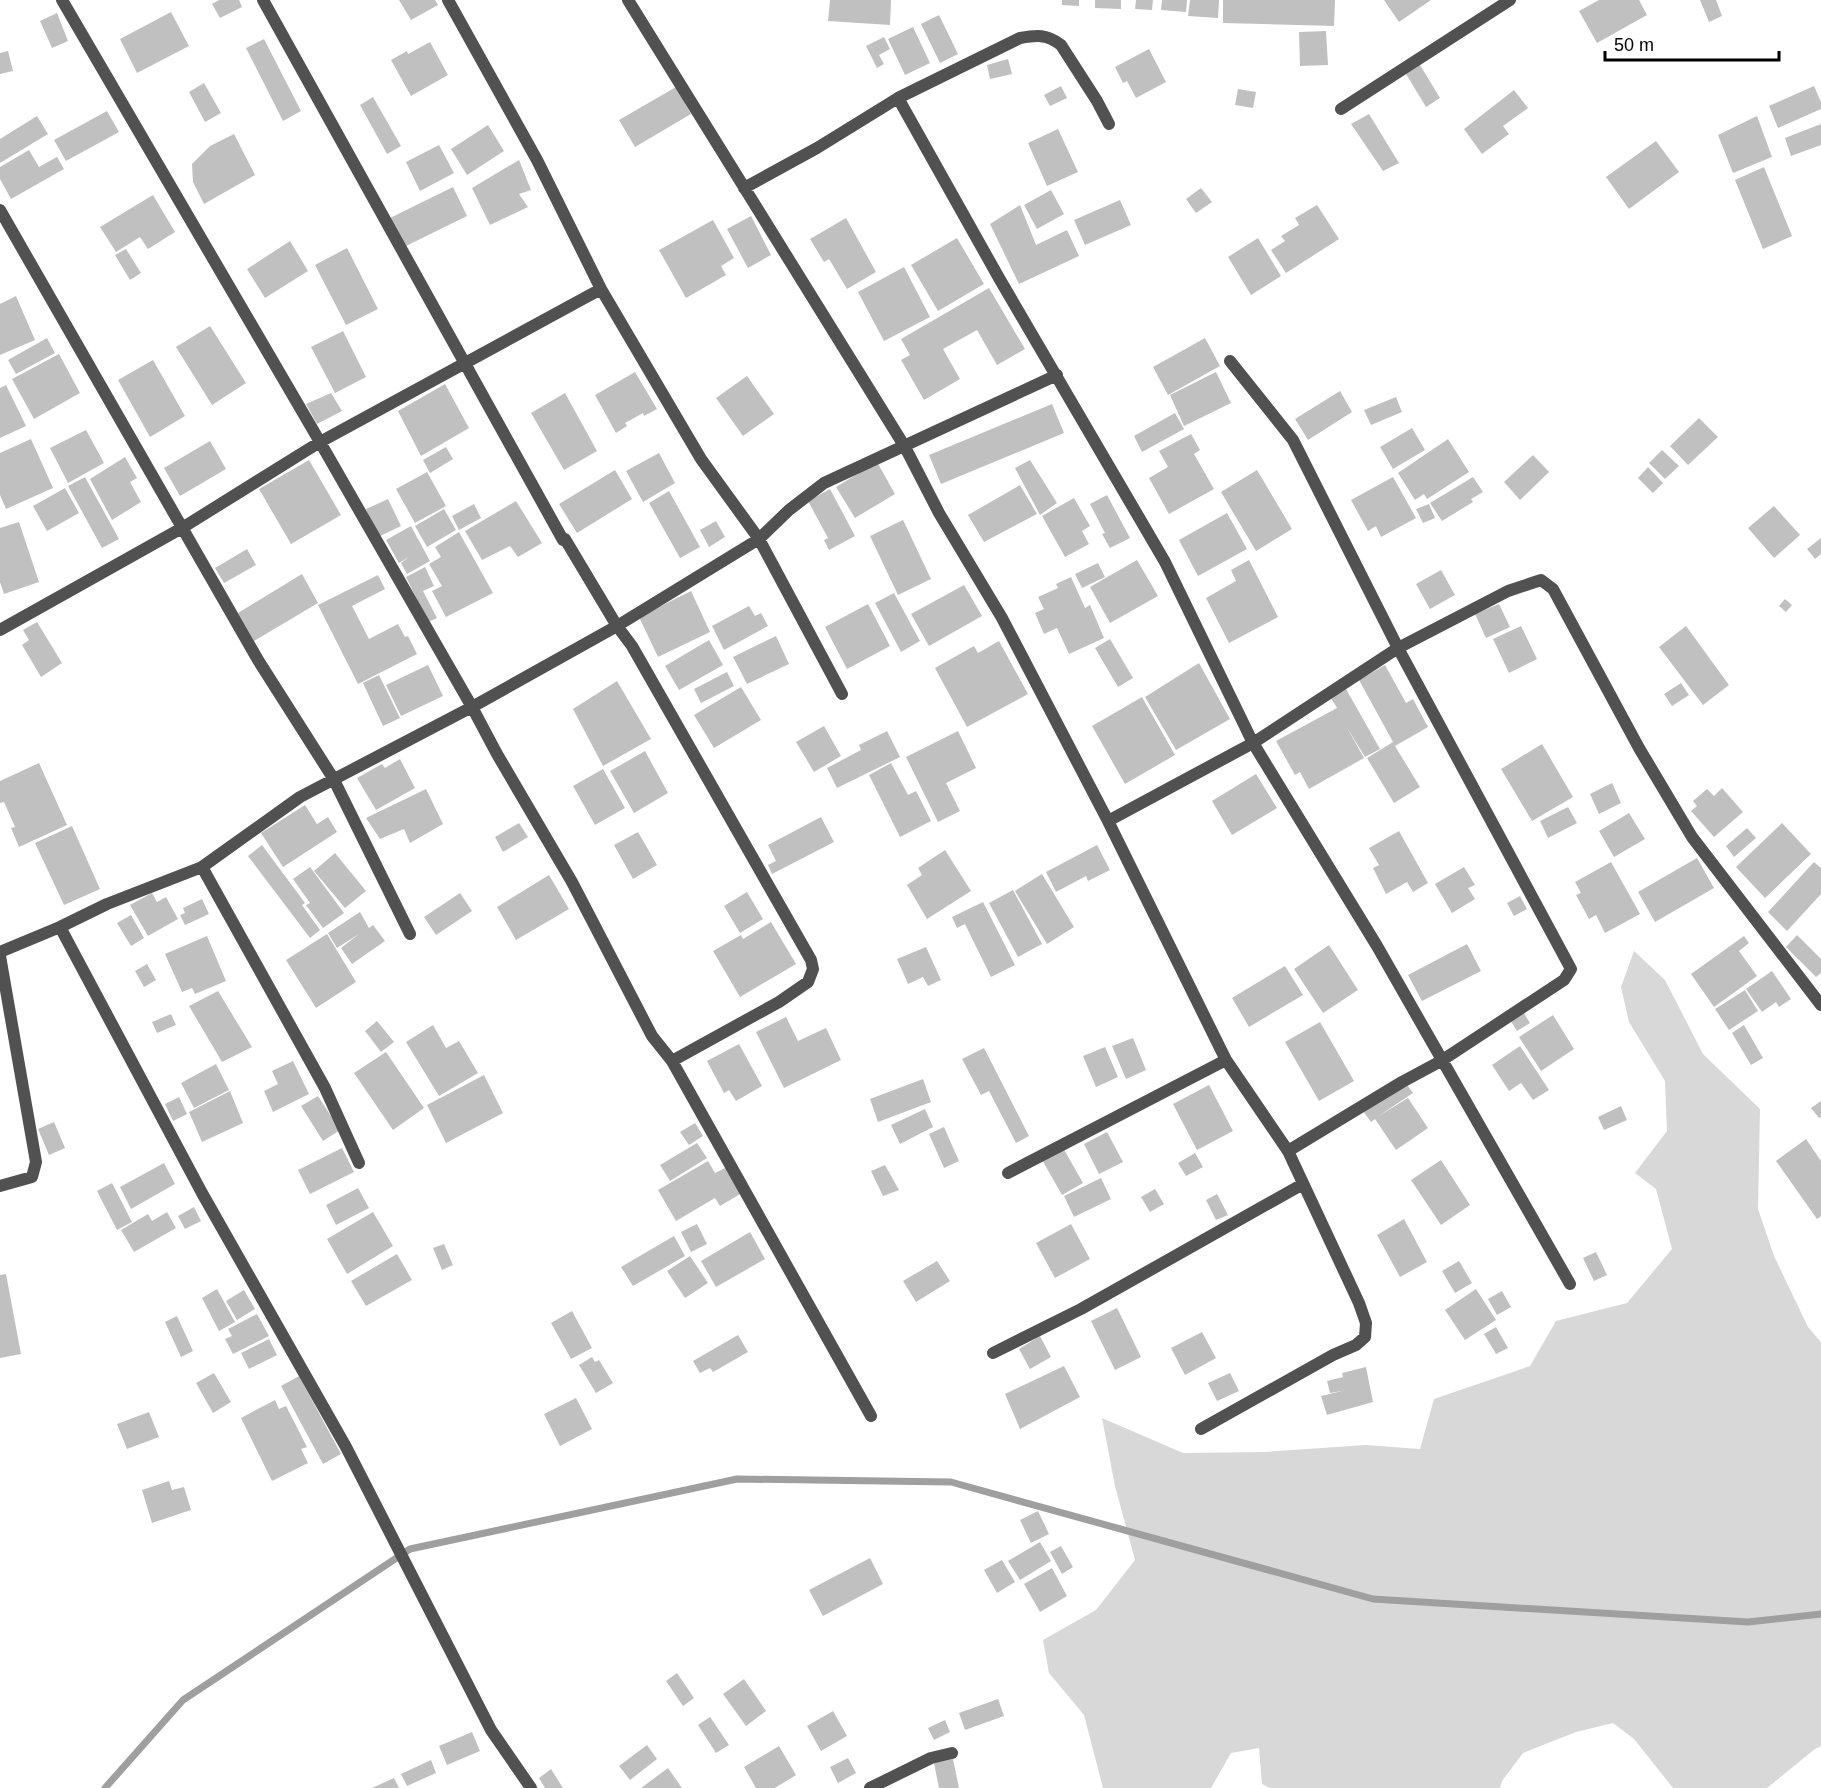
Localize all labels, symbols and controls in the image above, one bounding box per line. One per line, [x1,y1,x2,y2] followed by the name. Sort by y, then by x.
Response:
[1605,24,1779,62] scale bar
[1614,35,1654,55] text: 50 m

